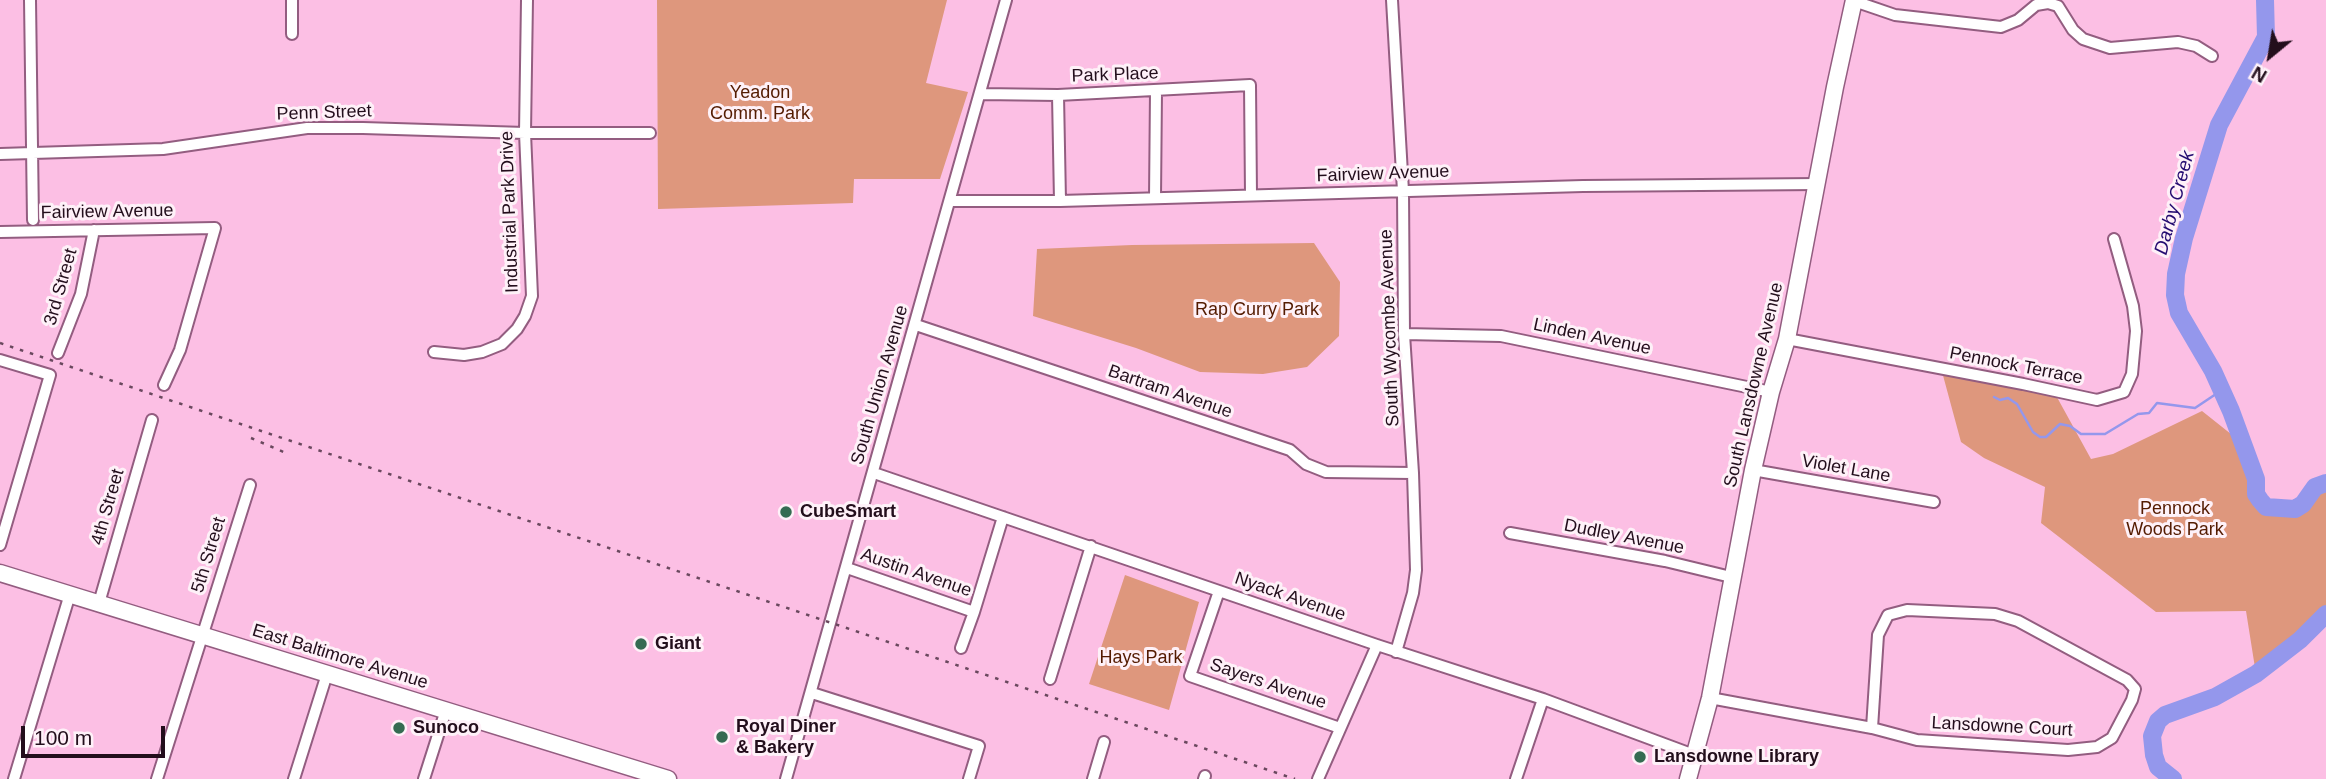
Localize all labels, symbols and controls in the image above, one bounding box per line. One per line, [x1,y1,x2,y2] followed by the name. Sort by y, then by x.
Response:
[2235,21,2305,91] north arrow
[2248,62,2270,87] text: N
[1071,63,1159,87] street label: Park Place
[710,82,810,124] park label: Yeadon Comm. Park
[276,101,372,125] street label: Penn Street
[496,131,524,293] street label: Industrial Park Drive
[2150,149,2200,257] water label: Darby Creek
[1316,161,1450,187] street label: Fairview Avenue
[40,200,174,224] street label: Fairview Avenue
[1376,229,1404,427] street label: South Wycombe Avenue
[40,246,82,328] street label: 3rd Street
[1720,280,1788,490] street label: South Lansdowne Avenue
[1195,299,1319,321] park label: Rap Curry Park
[847,303,913,467] street label: South Union Avenue
[1531,314,1653,360] street label: Linden Avenue
[1948,343,2084,389] street label: Pennock Terrace
[1105,361,1235,423] street label: Bartram Avenue
[1800,451,1892,487] street label: Violet Lane
[87,467,129,547] street label: 4th Street
[2126,498,2224,540] park label: Pennock Woods Park
[800,501,896,523] place label: CubeSmart
[778,504,794,520] marker: CubeSmart
[187,515,231,595] street label: 5th Street
[1562,515,1686,559] street label: Dudley Avenue
[858,544,974,602] street label: Austin Avenue
[1232,568,1348,626] street label: Nyack Avenue
[249,620,431,694] street label: East Baltimore Avenue
[655,633,701,655] place label: Giant
[633,636,649,652] marker: Giant
[1099,647,1183,669] park label: Hays Park
[1207,654,1329,714] street label: Sayers Avenue
[24,712,168,756] scale bar
[1931,713,2073,741] street label: Lansdowne Court
[736,716,836,758] place label: Royal Diner & Bakery
[413,717,479,739] place label: Sunoco
[391,720,407,736] marker: Sunoco
[34,726,92,749] text: 100 m
[714,729,730,745] marker: Royal Diner & Bakery
[1654,746,1819,768] place label: Lansdowne Library
[1632,749,1648,765] marker: Lansdowne Library

